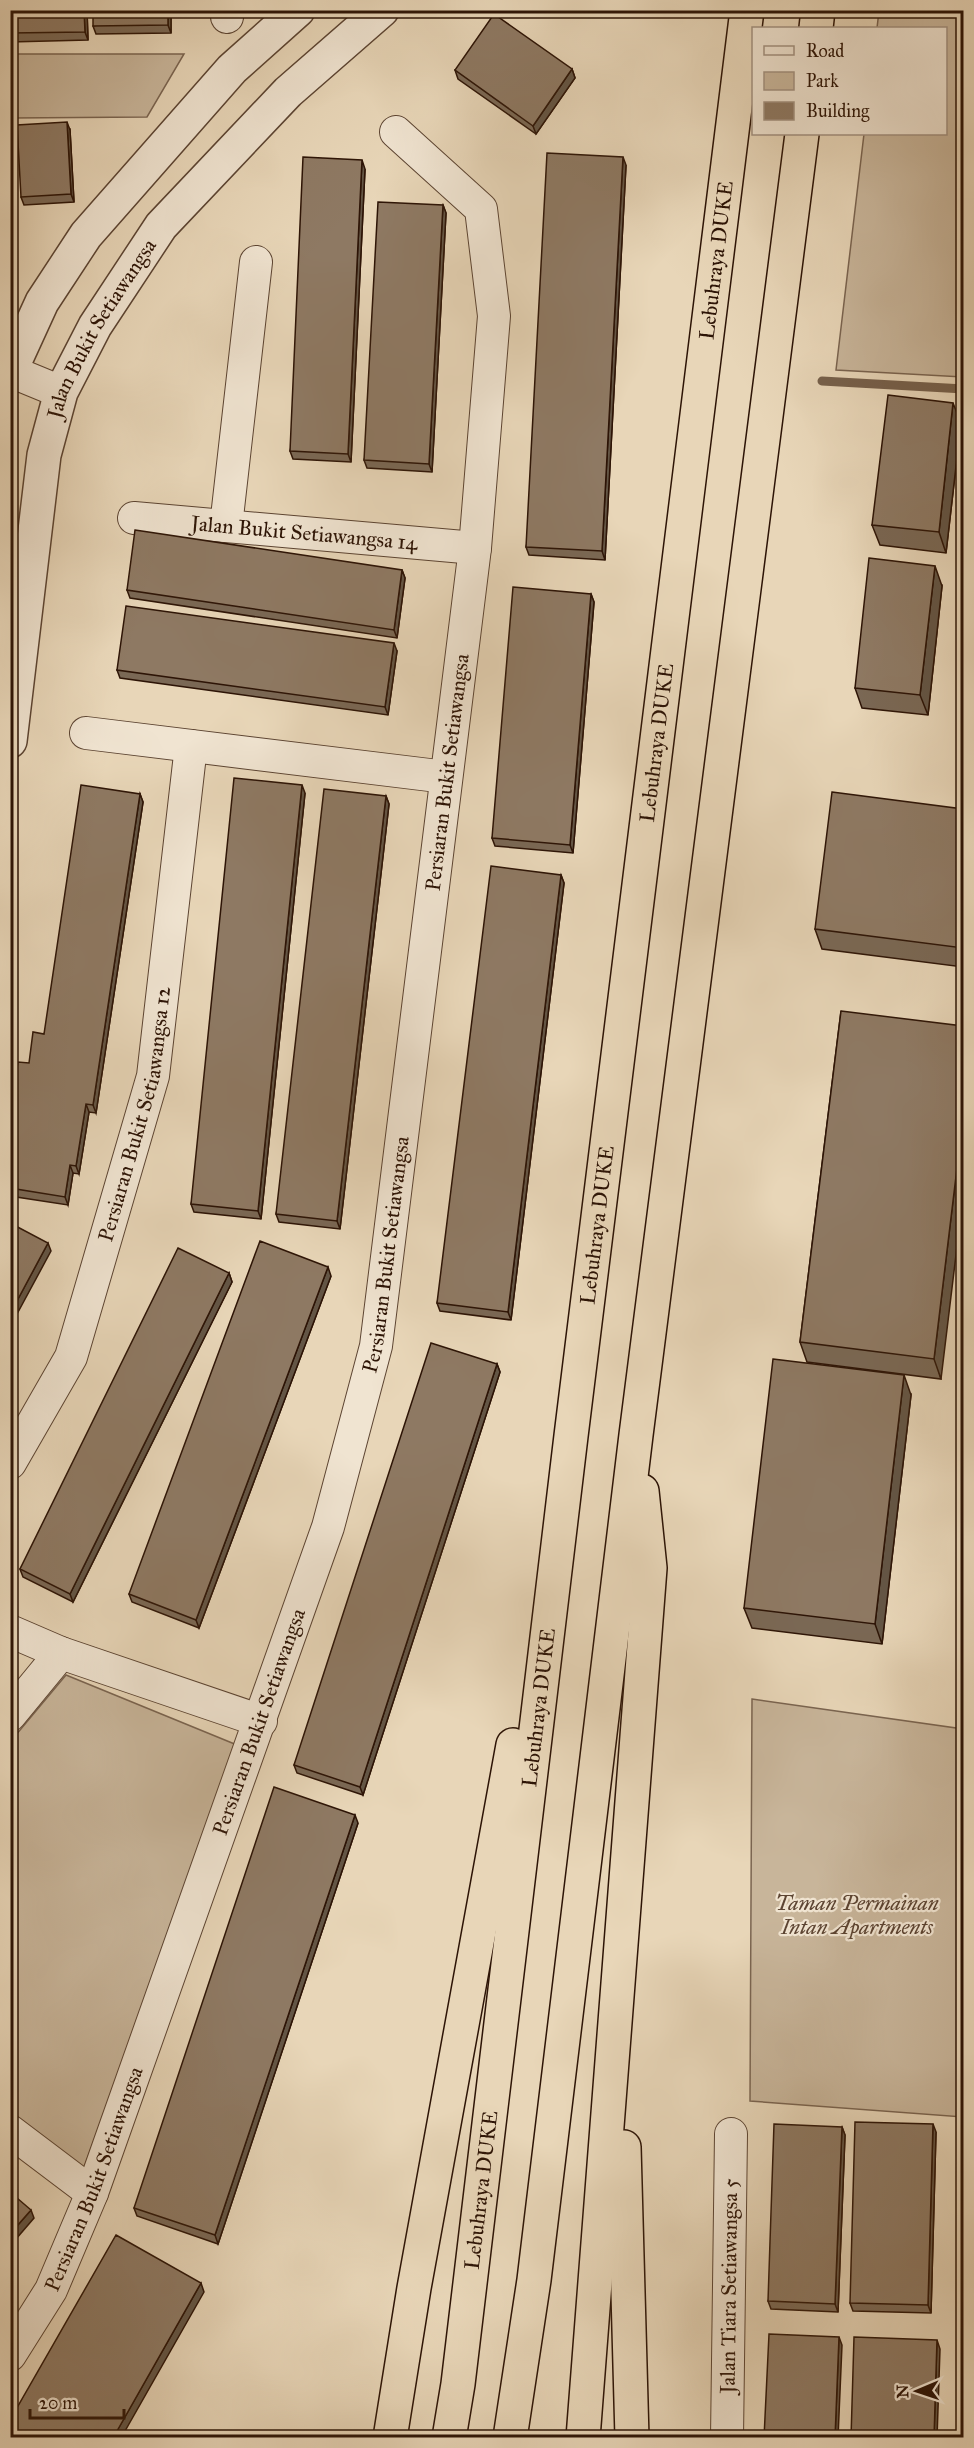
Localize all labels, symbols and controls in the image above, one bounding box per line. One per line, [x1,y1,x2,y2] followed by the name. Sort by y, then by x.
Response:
[752,27,947,135] legend
[806,40,844,62] text: Road
[806,70,839,92] text: Park
[806,100,870,123] text: Building
[693,179,739,341] street label: Lebuhraya DUKE
[41,234,162,423] street label: Jalan Bukit Setiawangsa
[188,510,420,556] street label: Jalan Bukit Setiawangsa 14
[420,652,475,892] street label: Persiaran Bukit Setiawangsa
[634,662,679,824] street label: Lebuhraya DUKE
[92,985,176,1245] street label: Persiaran Bukit Setiawangsa 12
[356,1135,415,1376] street label: Persiaran Bukit Setiawangsa
[574,1144,620,1306] street label: Lebuhraya DUKE
[207,1605,311,1839] street label: Persiaran Bukit Setiawangsa
[516,1627,561,1788] street label: Lebuhraya DUKE
[775,1890,939,1940] park label: Taman Permainan Intan Apartments
[39,2063,149,2295] street label: Persiaran Bukit Setiawangsa
[459,2109,503,2271] street label: Lebuhraya DUKE
[715,2178,743,2396] street label: Jalan Tiara Setiawangsa 5
[887,2361,947,2421] north arrow
[30,2382,124,2420] scale bar
[893,2384,912,2399] text: N
[39,2392,77,2414] text: 20 m

